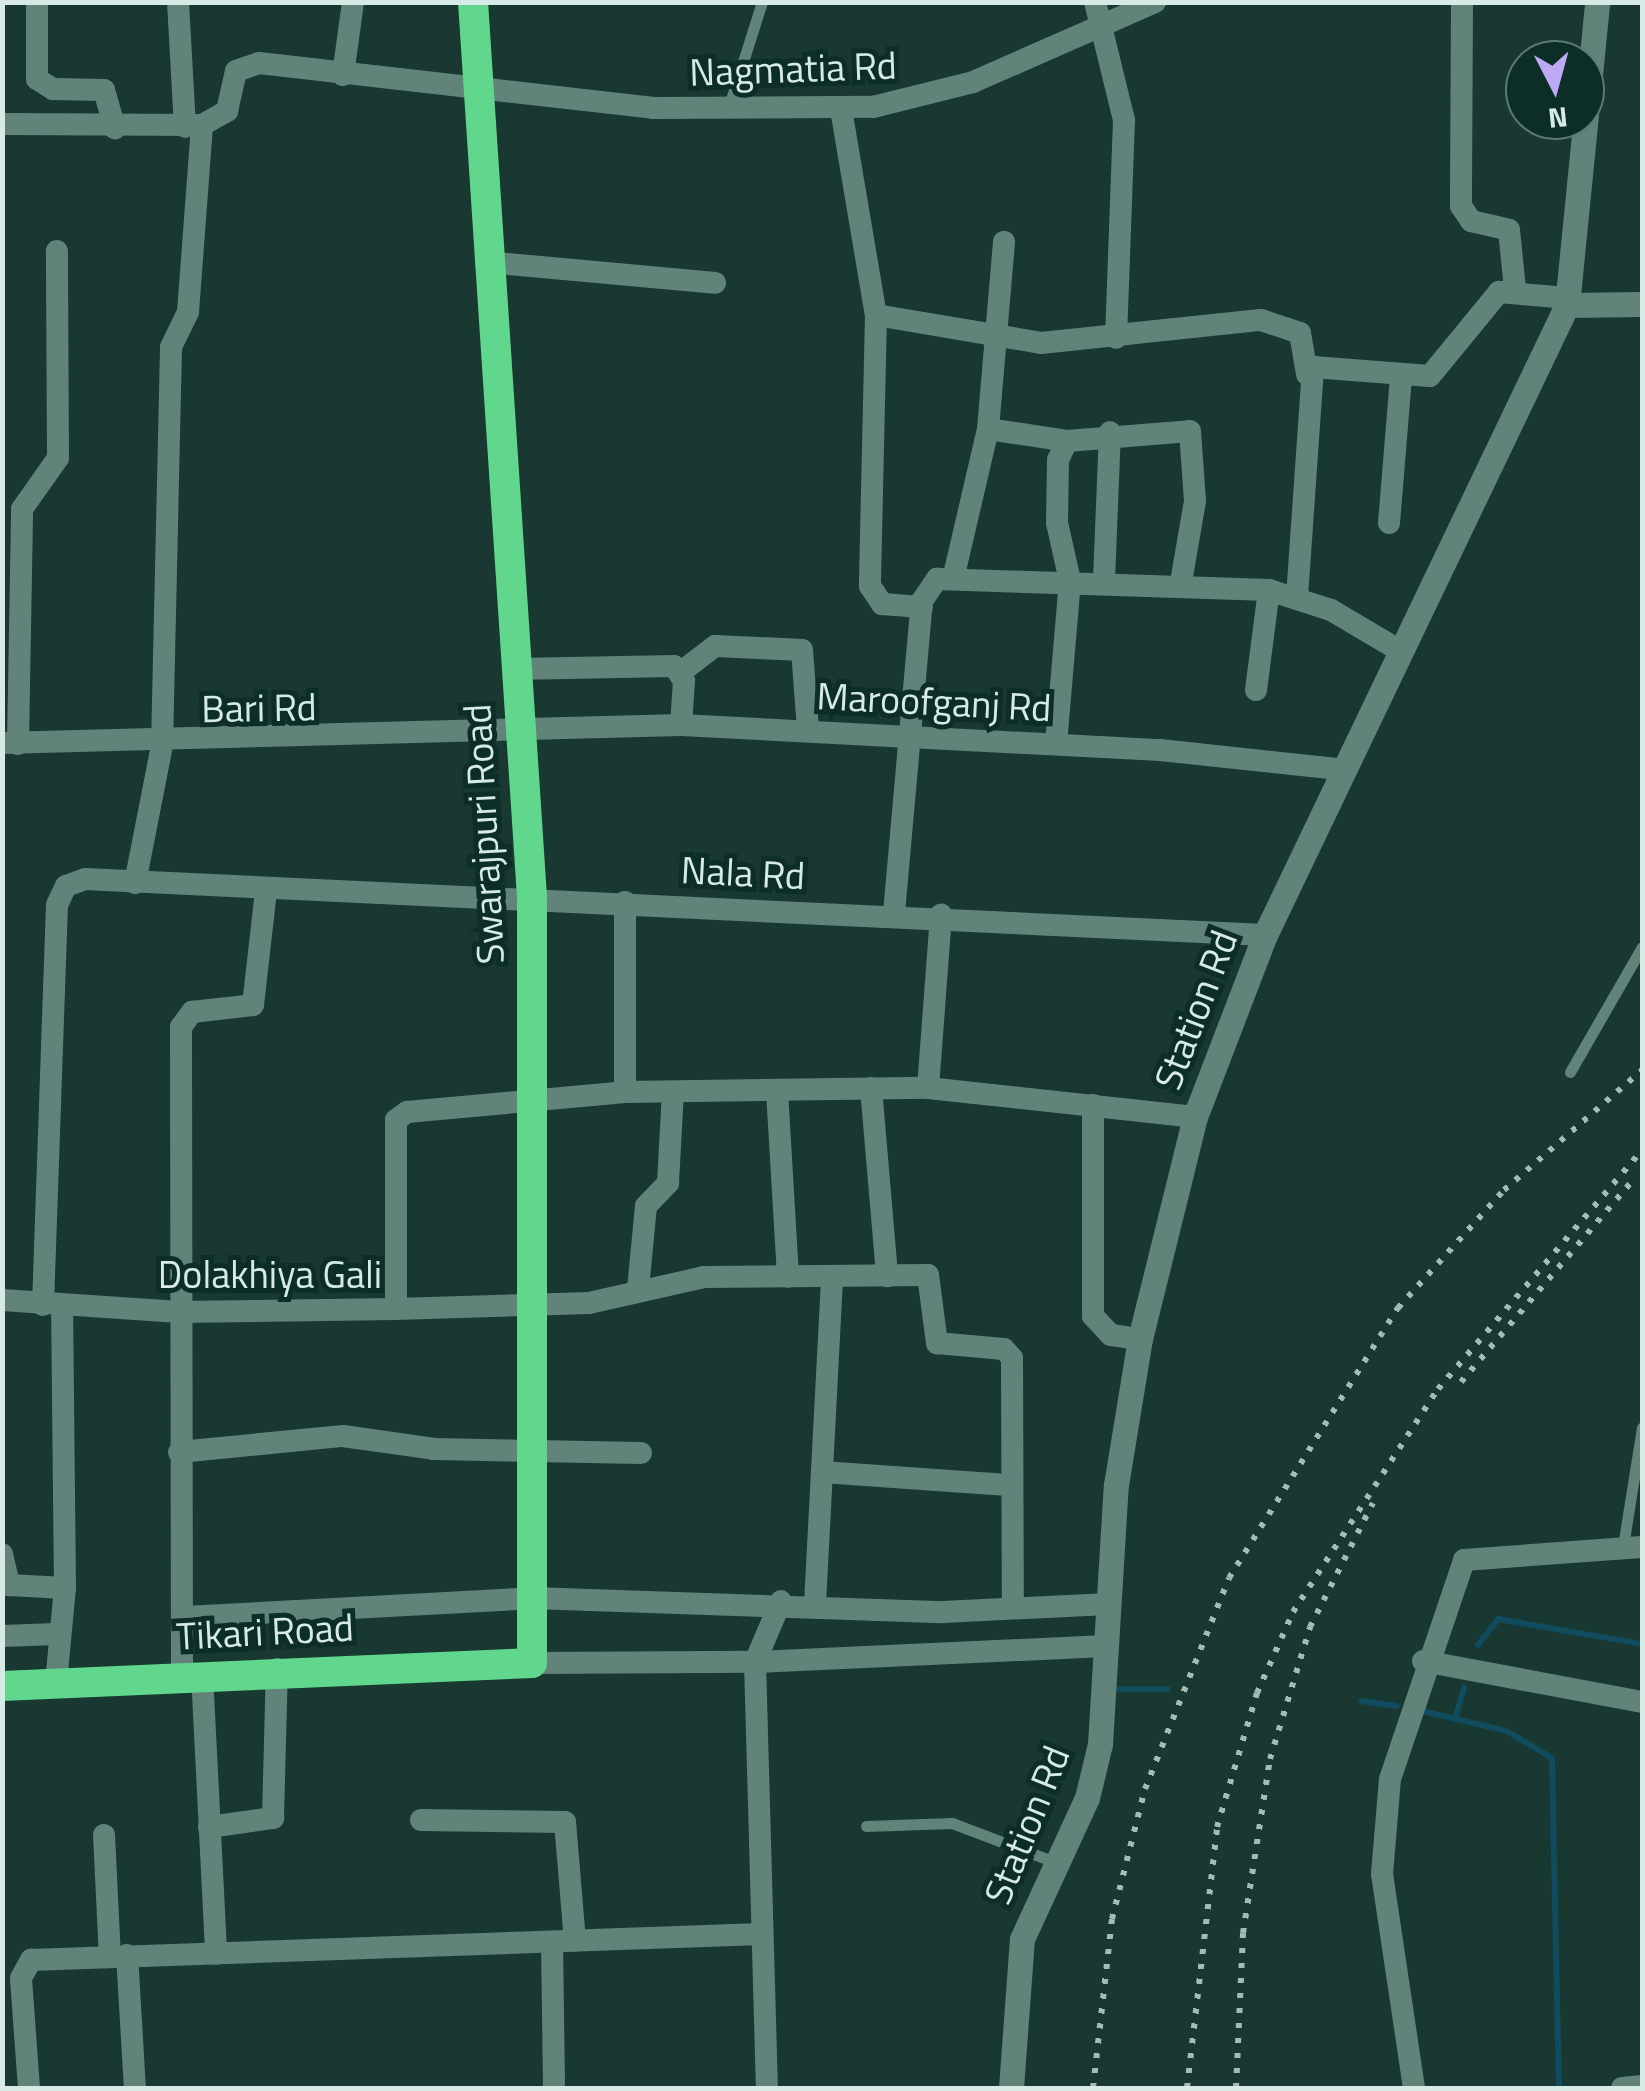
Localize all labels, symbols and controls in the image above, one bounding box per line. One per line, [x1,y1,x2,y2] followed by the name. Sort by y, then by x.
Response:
[1505,40,1605,140] north arrow
[689,43,897,95] street label: Nagmatia Rd
[1546,96,1570,141] text: N
[815,673,1053,731] street label: Maroofganj Rd
[201,684,317,732] street label: Bari Rd
[454,703,514,965] street label: Swarajpuri Road
[680,847,806,899] street label: Nala Rd
[1145,924,1247,1096] street label: Station Rd
[158,1252,382,1298] street label: Dolakhiya Gali
[175,1605,355,1659] street label: Tikari Road
[975,1739,1079,1911] street label: Station Rd

